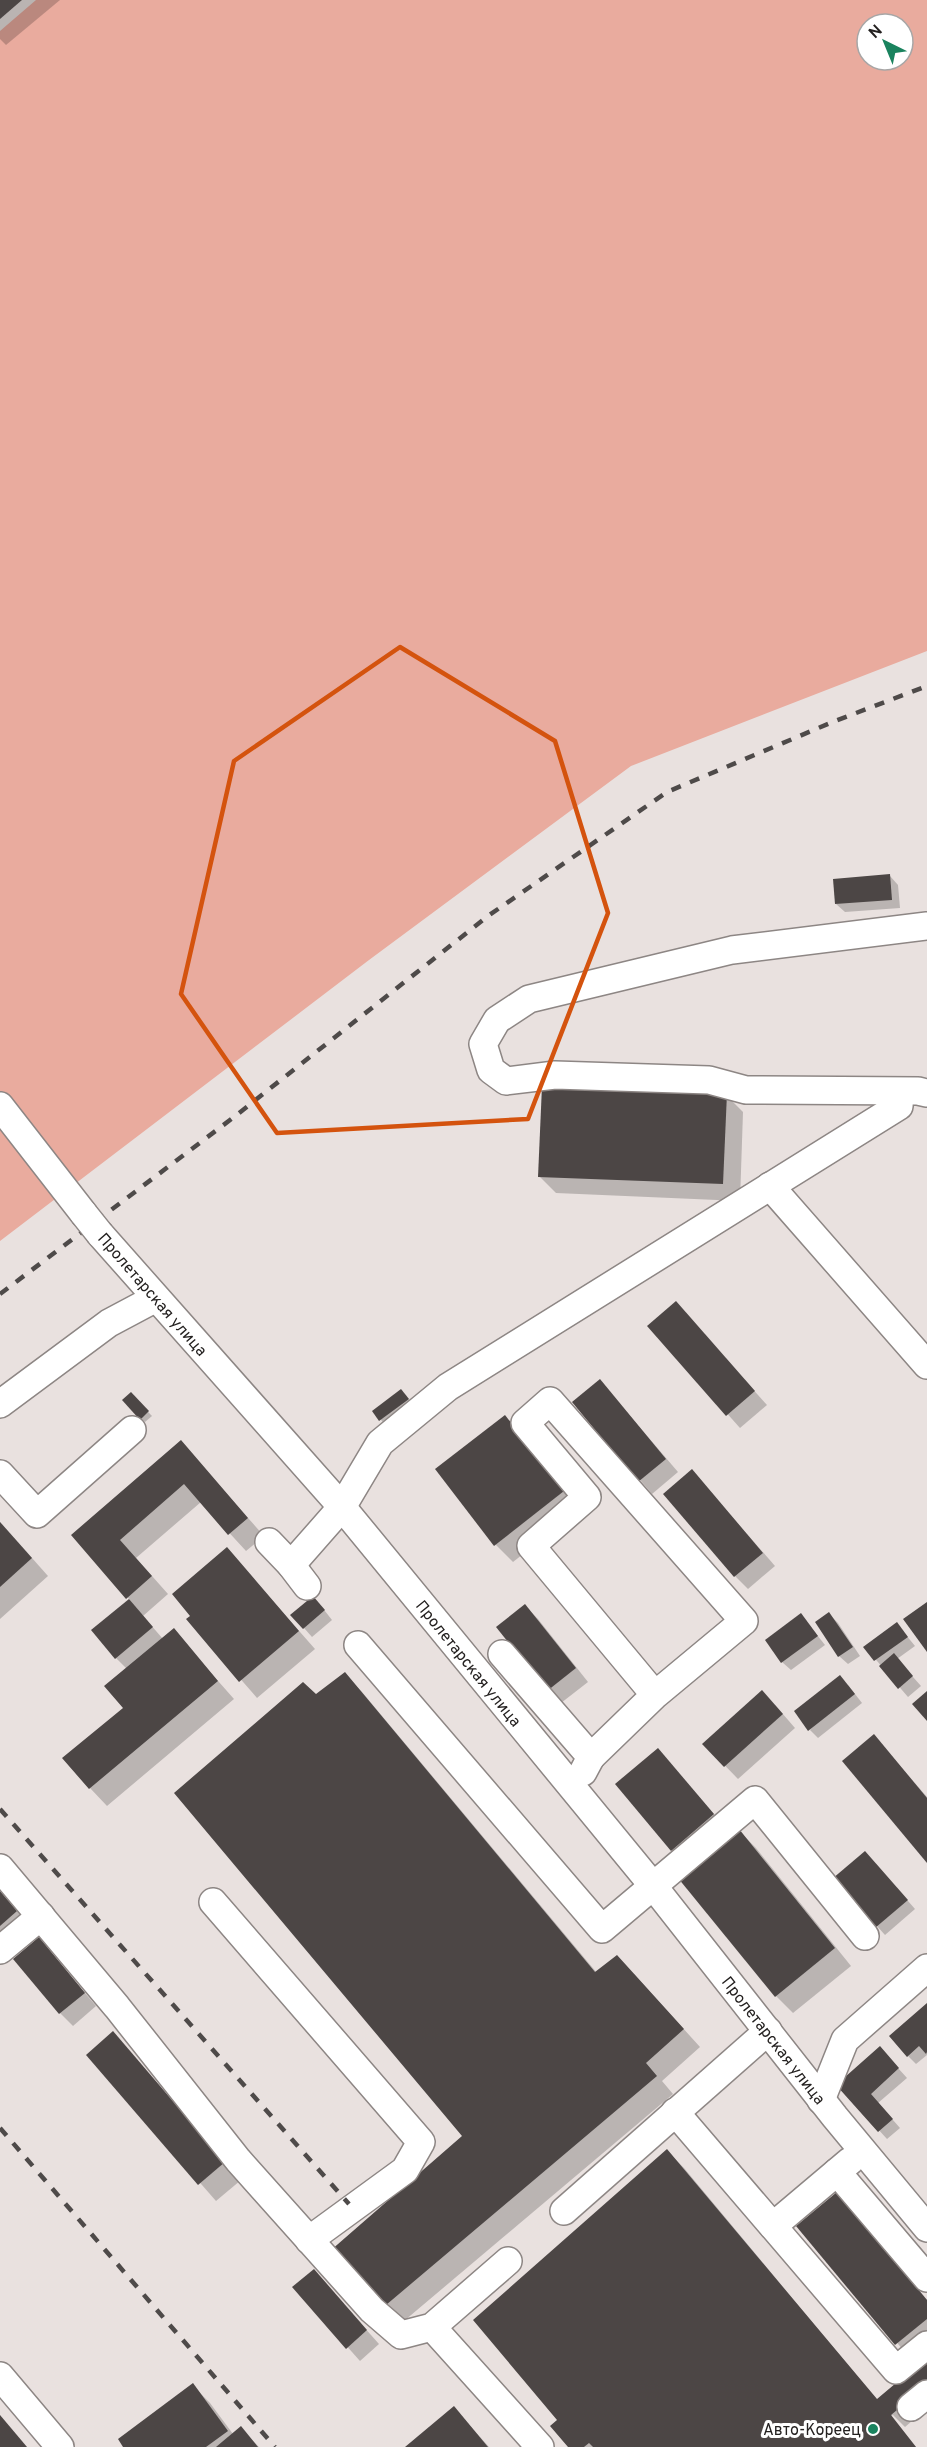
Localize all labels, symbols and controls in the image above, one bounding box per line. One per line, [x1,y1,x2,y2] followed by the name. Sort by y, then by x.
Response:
[855,12,915,72] north arrow
[865,21,887,44] text: N
[92,1229,211,1361] street label: Пролетарская улица
[410,1597,525,1732] street label: Пролетарская улица
[716,1973,829,2109] street label: Пролетарская улица
[763,2421,861,2441] place label: Авто-Кореец
[866,2422,880,2436] marker: Авто-Кореец

